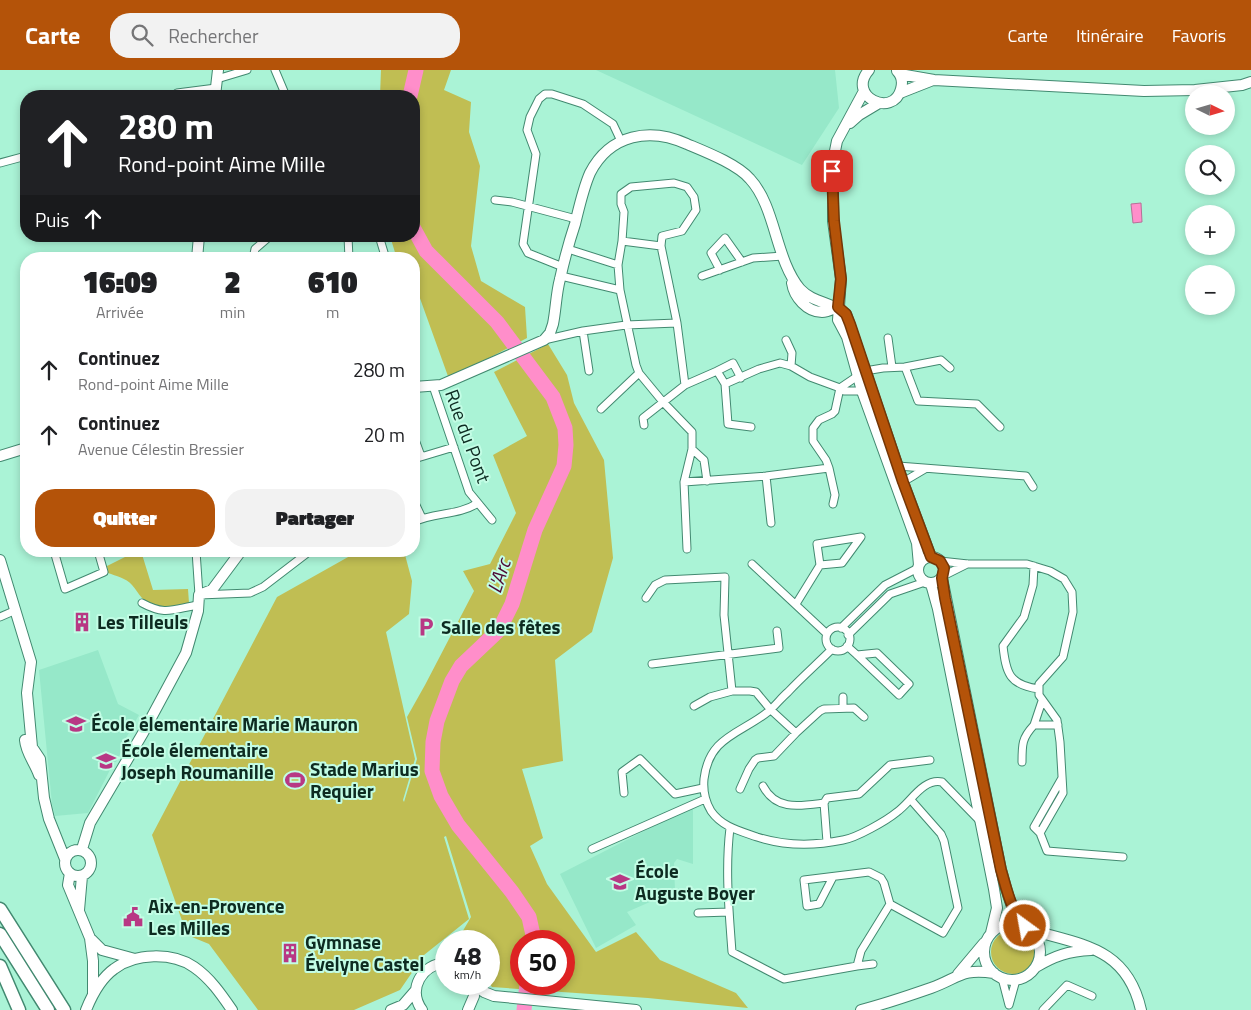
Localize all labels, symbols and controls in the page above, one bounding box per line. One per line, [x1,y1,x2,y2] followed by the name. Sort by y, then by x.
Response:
[110,13,460,58] search box
[25,17,80,53] text: Carte
[128,21,156,49] icon: search
[168,21,258,50] text: Rechercher
[1007,22,1048,49] text: Carte
[1076,22,1144,49] text: Itinéraire
[1172,22,1226,49] text: Favoris
[1185,85,1235,135] north arrow
[1185,85,1235,315] map controls
[118,99,214,153] text: 280 m
[35,110,100,175] icon: ahead
[1185,145,1235,195] button: search
[118,147,325,181] text: Rond-point Aime Mille
[811,150,853,192] pin
[818,157,846,185] icon: arrive
[35,205,69,234] text: Puis
[79,205,107,233] icon: ahead
[1185,205,1235,255] button: +
[83,259,157,305] text: 16:09
[224,259,241,305] text: 2
[308,259,357,305] text: 610
[1185,265,1235,315] button: −
[96,300,144,324] text: Arrivée
[220,300,245,324] text: min
[326,300,339,324] text: m
[78,343,160,372] text: Continuez
[353,355,405,384] text: 280 m
[35,356,63,384] icon: ahead
[78,372,229,396] text: Rond-point Aime Mille
[438,385,499,487] street label: Rue du Pont
[78,408,160,437] text: Continuez
[364,420,405,449] text: 20 m
[35,421,63,449] icon: ahead
[78,437,244,461] text: Avenue Célestin Bressier
[35,489,215,547] button: Quitter
[225,489,405,547] button: Partager
[478,553,519,597] water label: L'Arc
[97,607,188,636] place label: Les Tilleuls
[71,611,93,633] building icon: Les Tilleuls
[441,612,560,641] place label: Salle des fêtes
[415,616,437,638] parking icon: Salle des fêtes
[91,709,358,738] place label: École élementaire Marie Mauron
[65,713,87,735] school or university icon: École élementaire Marie Mauron
[121,735,274,786] place label: École élementaire Joseph Roumanille
[95,750,117,772] school or university icon: École élementaire Joseph Roumanille
[310,754,419,805] place label: Stade Marius Requier
[284,769,306,791] sports icon: Stade Marius Requier
[635,856,755,907] place label: École Auguste Boyer
[609,871,631,893] school or university icon: École Auguste Boyer
[148,891,285,942] place label: Aix-en-Provence Les Milles
[998,899,1050,951] position arrow
[122,906,144,928] public building icon: Aix-en-Provence Les Milles
[305,927,424,978] place label: Gymnase Évelyne Castel
[510,930,575,995] speed limit sign: 50
[453,937,482,975] text: 48
[279,942,301,964] building icon: Gymnase Évelyne Castel
[454,965,481,984] text: km/h

